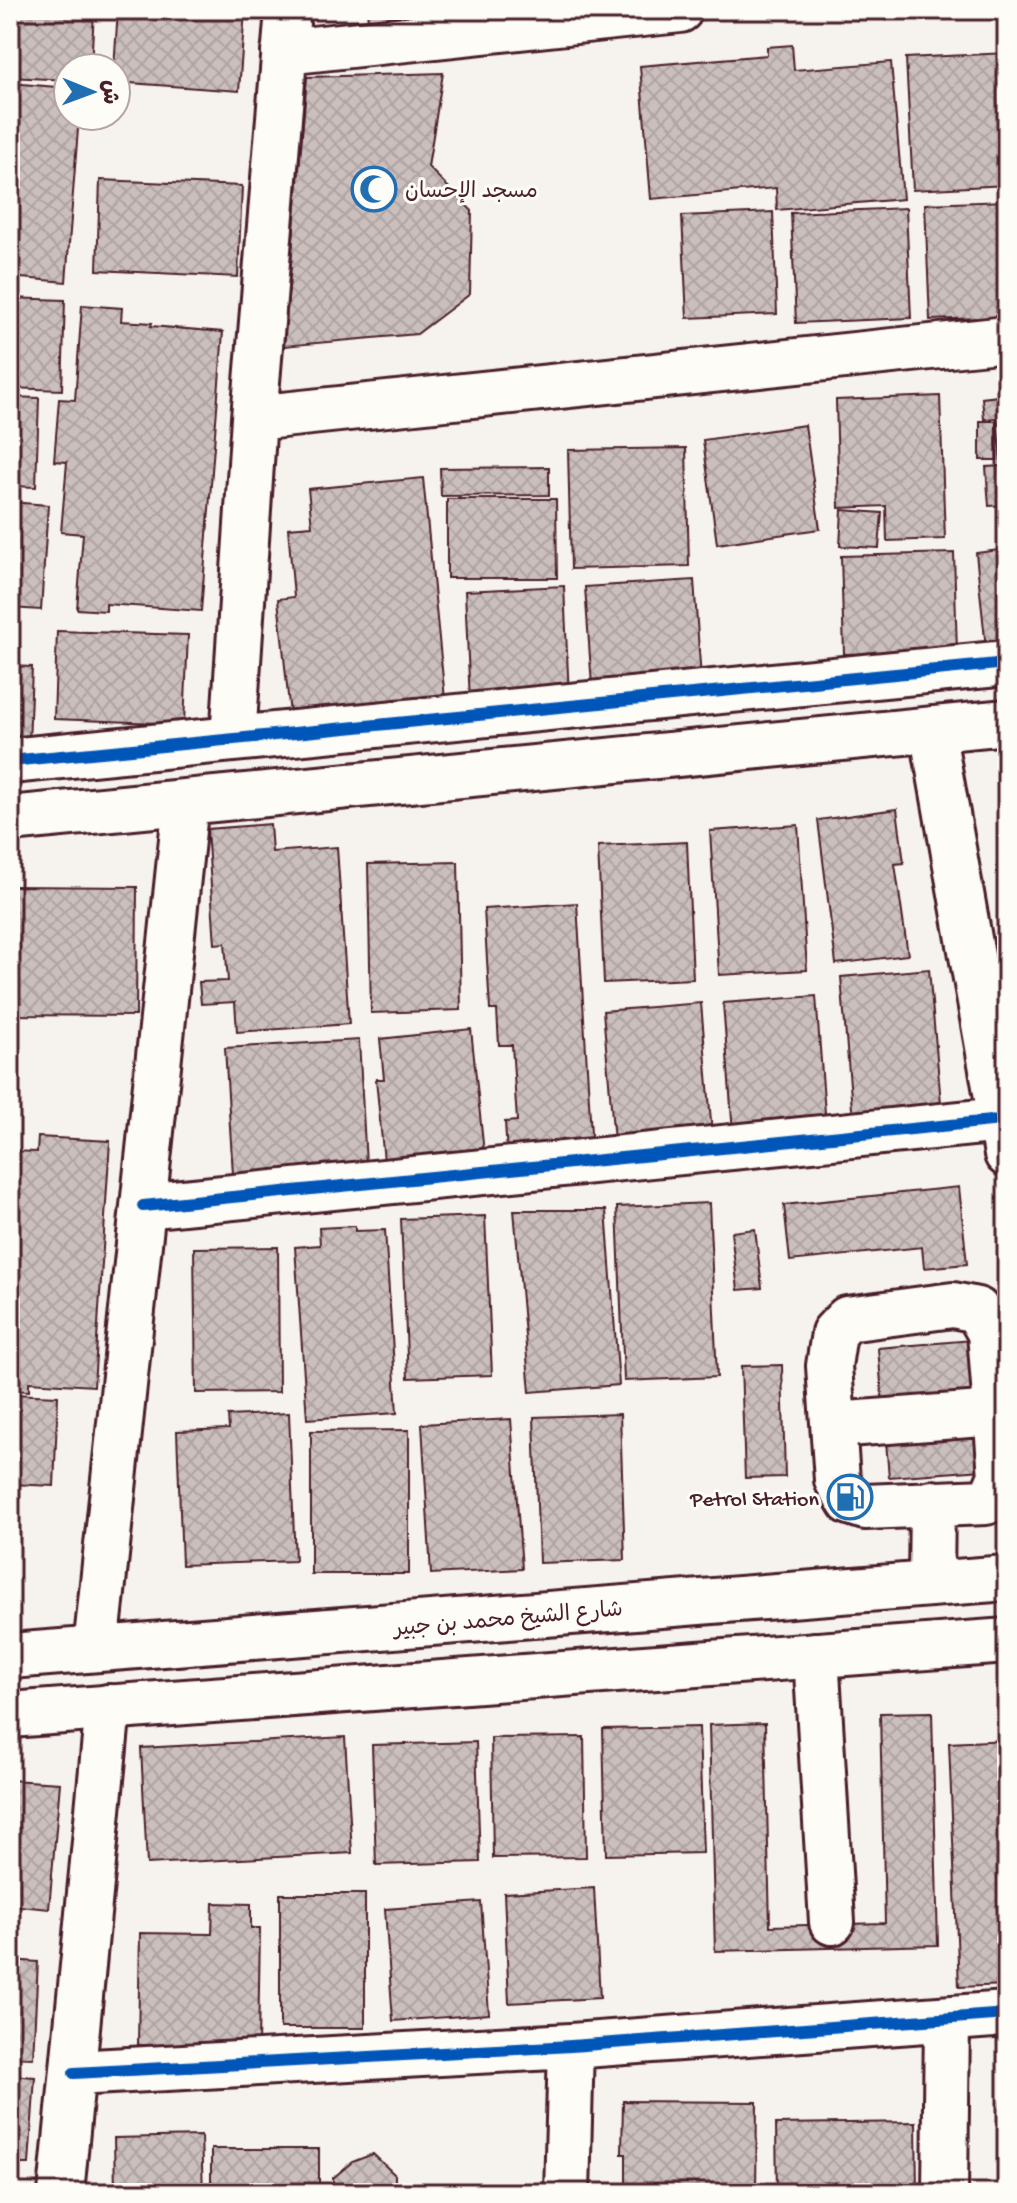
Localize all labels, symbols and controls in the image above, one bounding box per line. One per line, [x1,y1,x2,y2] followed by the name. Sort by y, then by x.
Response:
[52,52,132,132] north arrow
[95,80,121,105] text: ش
[350,165,398,213] mosque icon: مسجد الإحسان
[405,180,538,206] place label: مسجد الإحسان
[826,1473,874,1521] fuel station icon: Petrol Station
[689,1488,820,1514] place label: Petrol Station
[391,1598,624,1644] street label: شارع الشيخ محمد بن جبير

